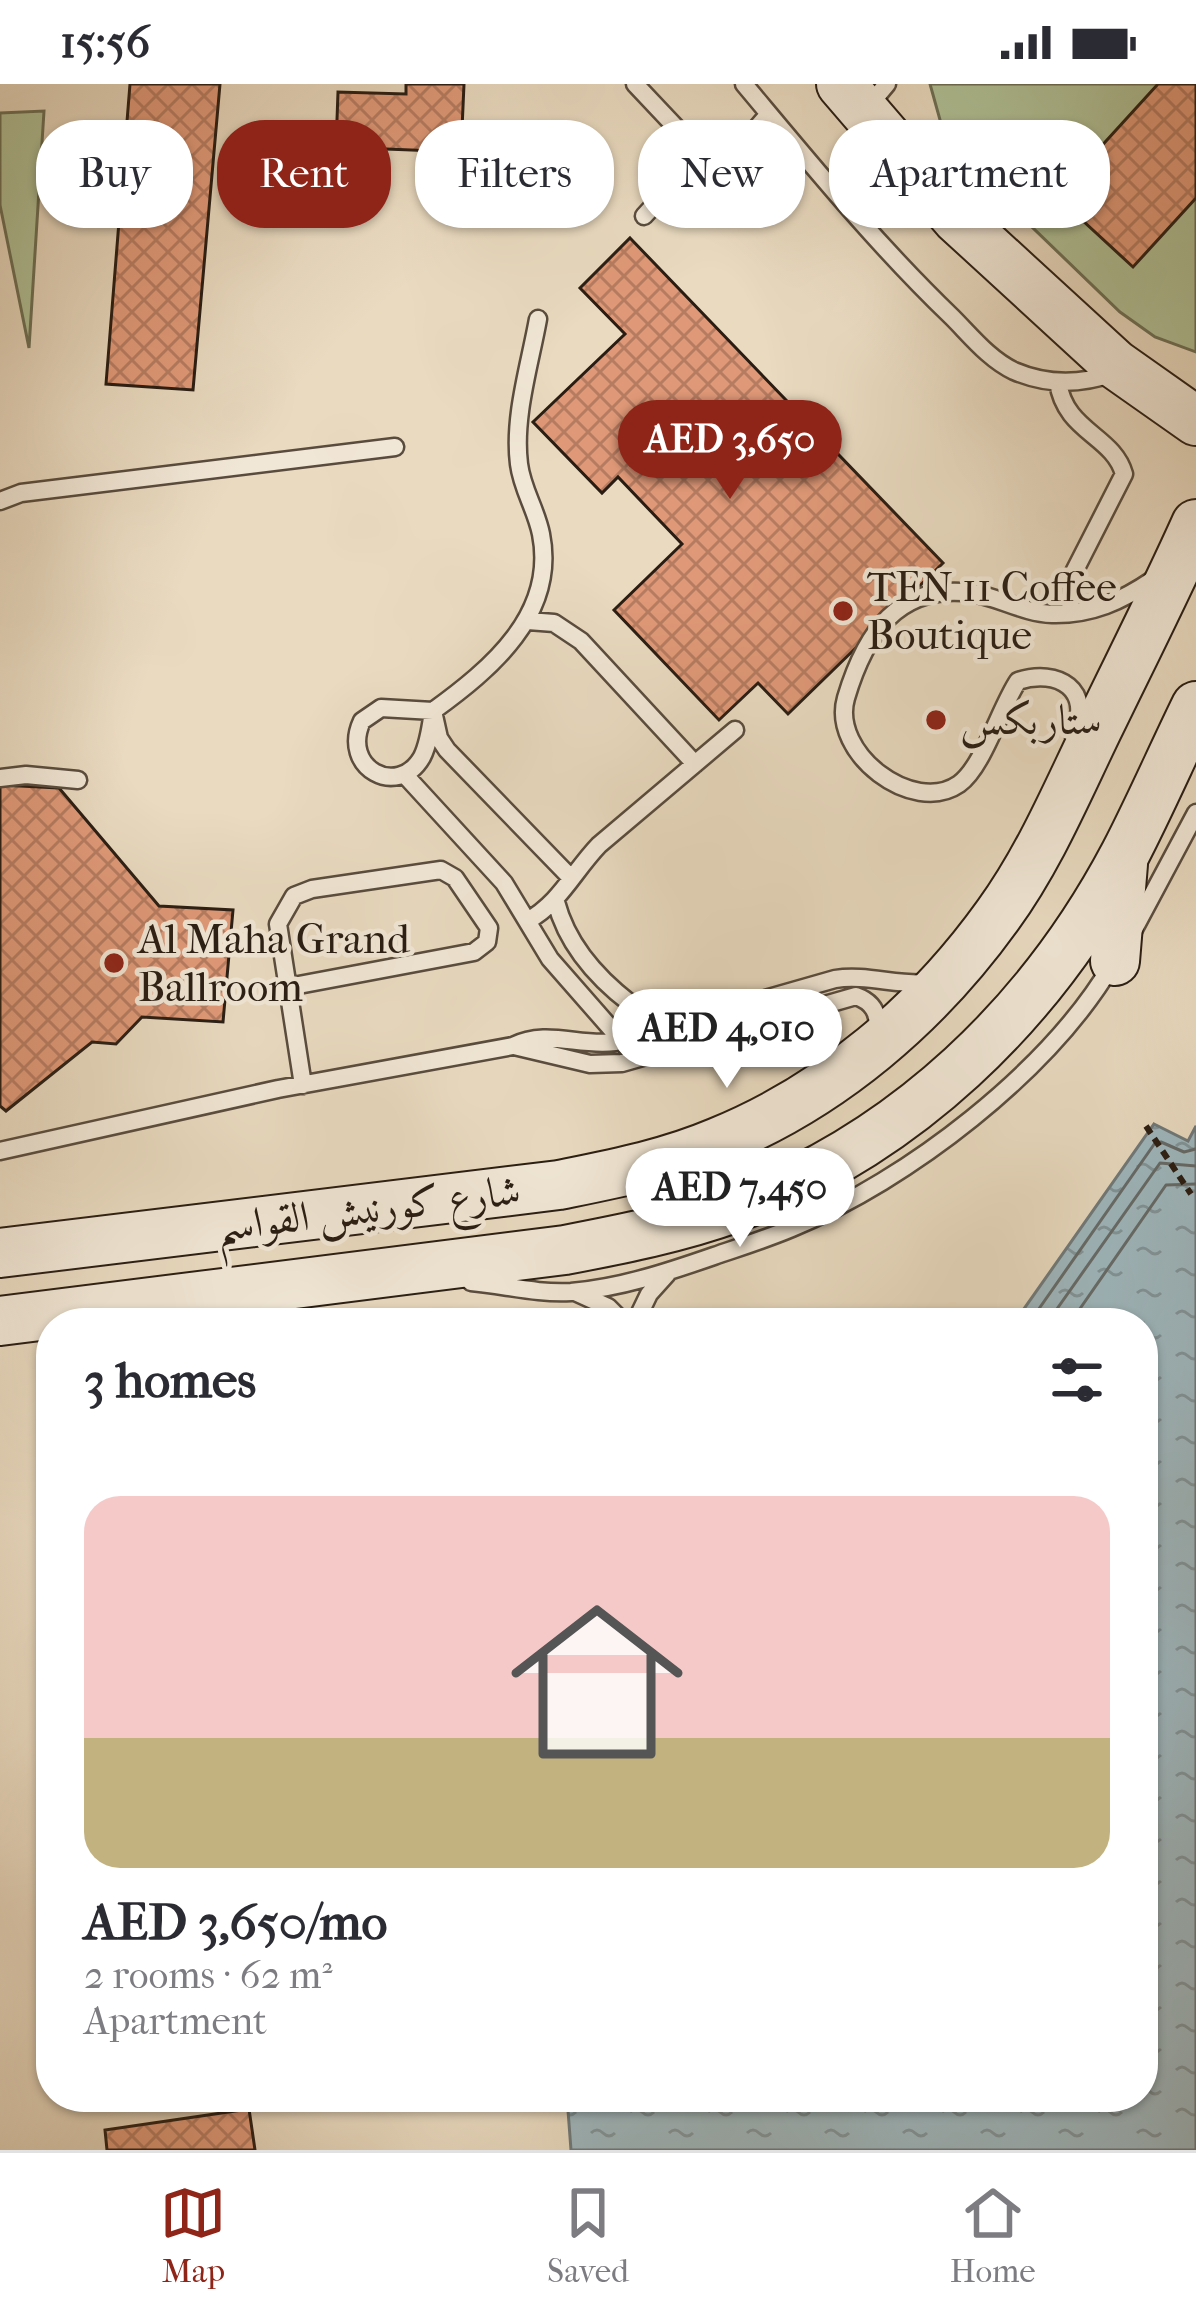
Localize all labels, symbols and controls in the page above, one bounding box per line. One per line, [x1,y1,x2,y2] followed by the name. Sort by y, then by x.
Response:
[60,16,150,69] text: 15:56
[36,120,193,228] chip: Buy
[217,120,391,228] chip: Rent
[415,120,614,228] chip: Filters
[638,120,805,228] chip: New
[829,120,1110,228] chip: Apartment
[593,400,867,502] pin: AED 3,650
[645,416,815,462] text: AED 3,650
[867,563,1117,660] place label: TEN 11 Coffee Boutique
[830,598,856,624] marker: TEN 11 Coffee Boutique
[960,696,1102,749] place label: ستاربكس
[923,707,949,733] marker: ستاربكس
[136,915,411,1012] place label: Al Maha Grand Ballroom
[101,950,127,976] marker: Al Maha Grand Ballroom
[590,989,864,1091] pin: AED 4,010
[639,1005,815,1051] text: AED 4,010
[603,1148,877,1250] pin: AED 7,450
[653,1164,827,1210] text: AED 7,450
[213,1166,525,1268] street label: شارع كورنيش القواسم
[1044,1347,1110,1413] icon: filters
[84,1350,256,1410] text: 3 homes
[489,1574,705,1790] icon: home
[84,1892,387,1952] text: AED 3,650/mo
[84,1952,333,1998] text: 2 rooms · 62 m²
[84,1998,267,2044] text: Apartment
[160,2180,226,2291] tab: Map
[547,2180,629,2291] tab: Saved
[950,2180,1036,2291] tab: Home

